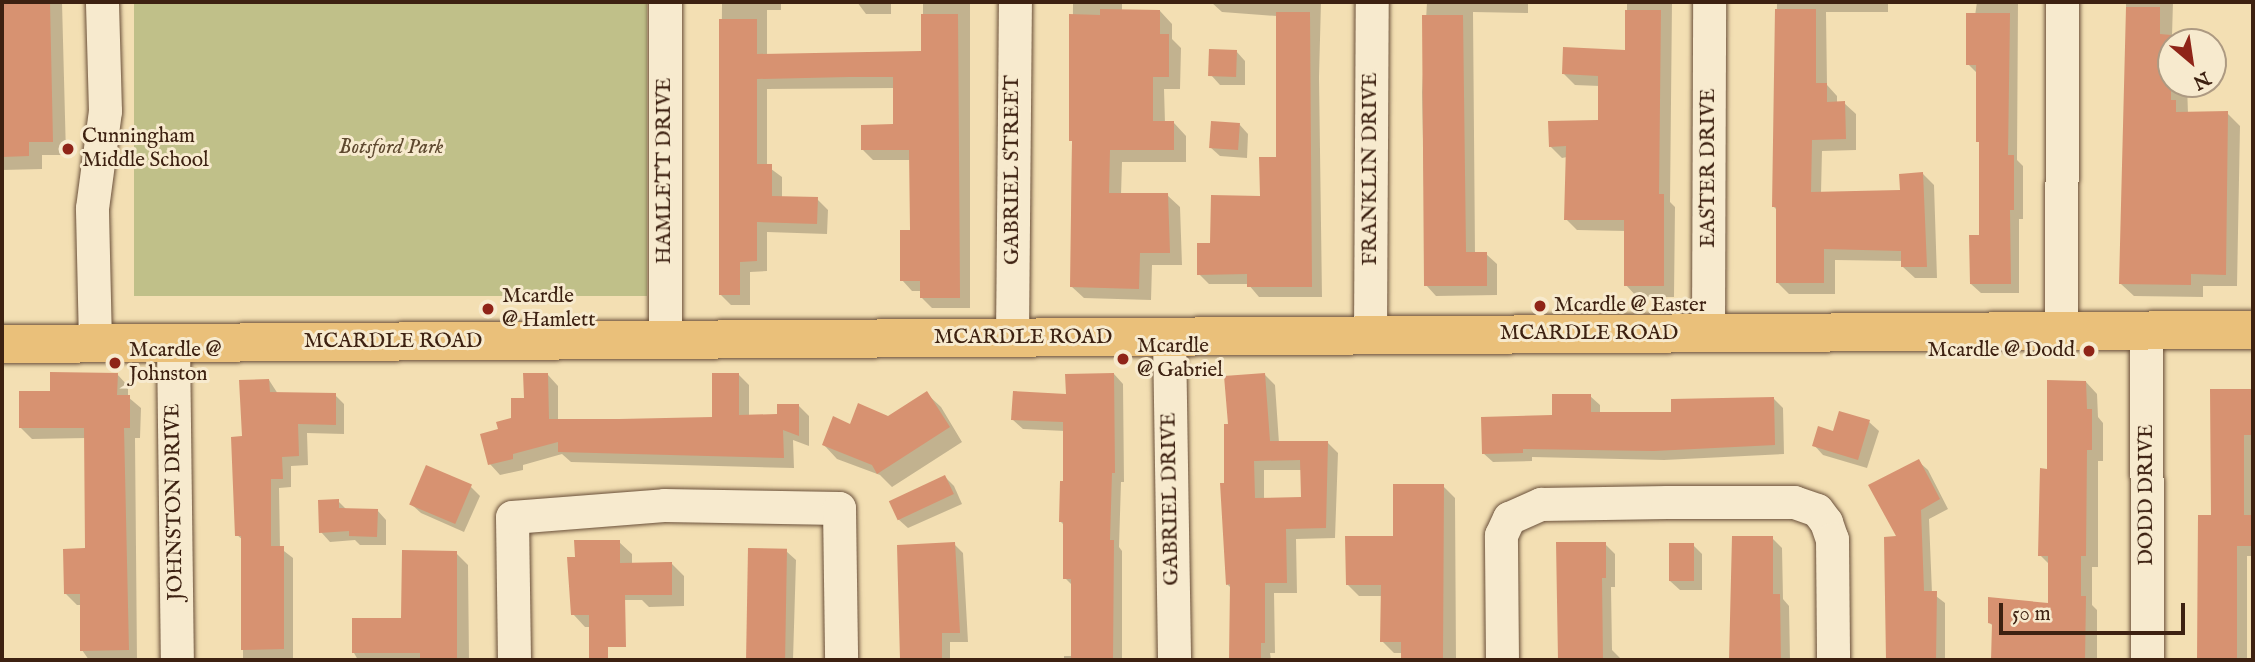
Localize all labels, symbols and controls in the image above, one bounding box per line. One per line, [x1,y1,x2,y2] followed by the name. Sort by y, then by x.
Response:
[2157,28,2227,98] north arrow
[2188,65,2214,94] text: N
[1358,72,1384,266] street label: FRANKLIN DRIVE
[1000,75,1026,265] street label: GABRIEL STREET
[652,78,678,264] street label: HAMLETT DRIVE
[1696,88,1722,248] street label: EASTER DRIVE
[82,124,209,174] place label: Cunningham Middle School
[338,135,444,161] park label: Botsford Park
[60,141,76,157] marker: Cunningham Middle School
[502,284,595,334] place label: Mcardle @ Hamlett
[1554,293,1706,319] place label: Mcardle @ Easter
[1532,298,1548,314] marker: Mcardle @ Easter
[480,301,496,317] marker: Mcardle @ Hamlett
[1500,321,1678,347] street label: MCARDLE ROAD
[934,325,1112,351] street label: MCARDLE ROAD
[304,329,482,355] street label: MCARDLE ROAD
[1137,334,1223,384] place label: Mcardle @ Gabriel
[129,338,221,388] place label: Mcardle @ Johnston
[1928,338,2075,364] place label: Mcardle @ Dodd
[2081,343,2097,359] marker: Mcardle @ Dodd
[1115,351,1131,367] marker: Mcardle @ Gabriel
[107,355,123,371] marker: Mcardle @ Johnston
[161,403,189,601] street label: JOHNSTON DRIVE
[1157,412,1185,586] street label: GABRIEL DRIVE
[2134,424,2160,566] street label: DODD DRIVE
[2003,588,2188,632] scale bar
[2012,601,2051,628] text: 50 m

